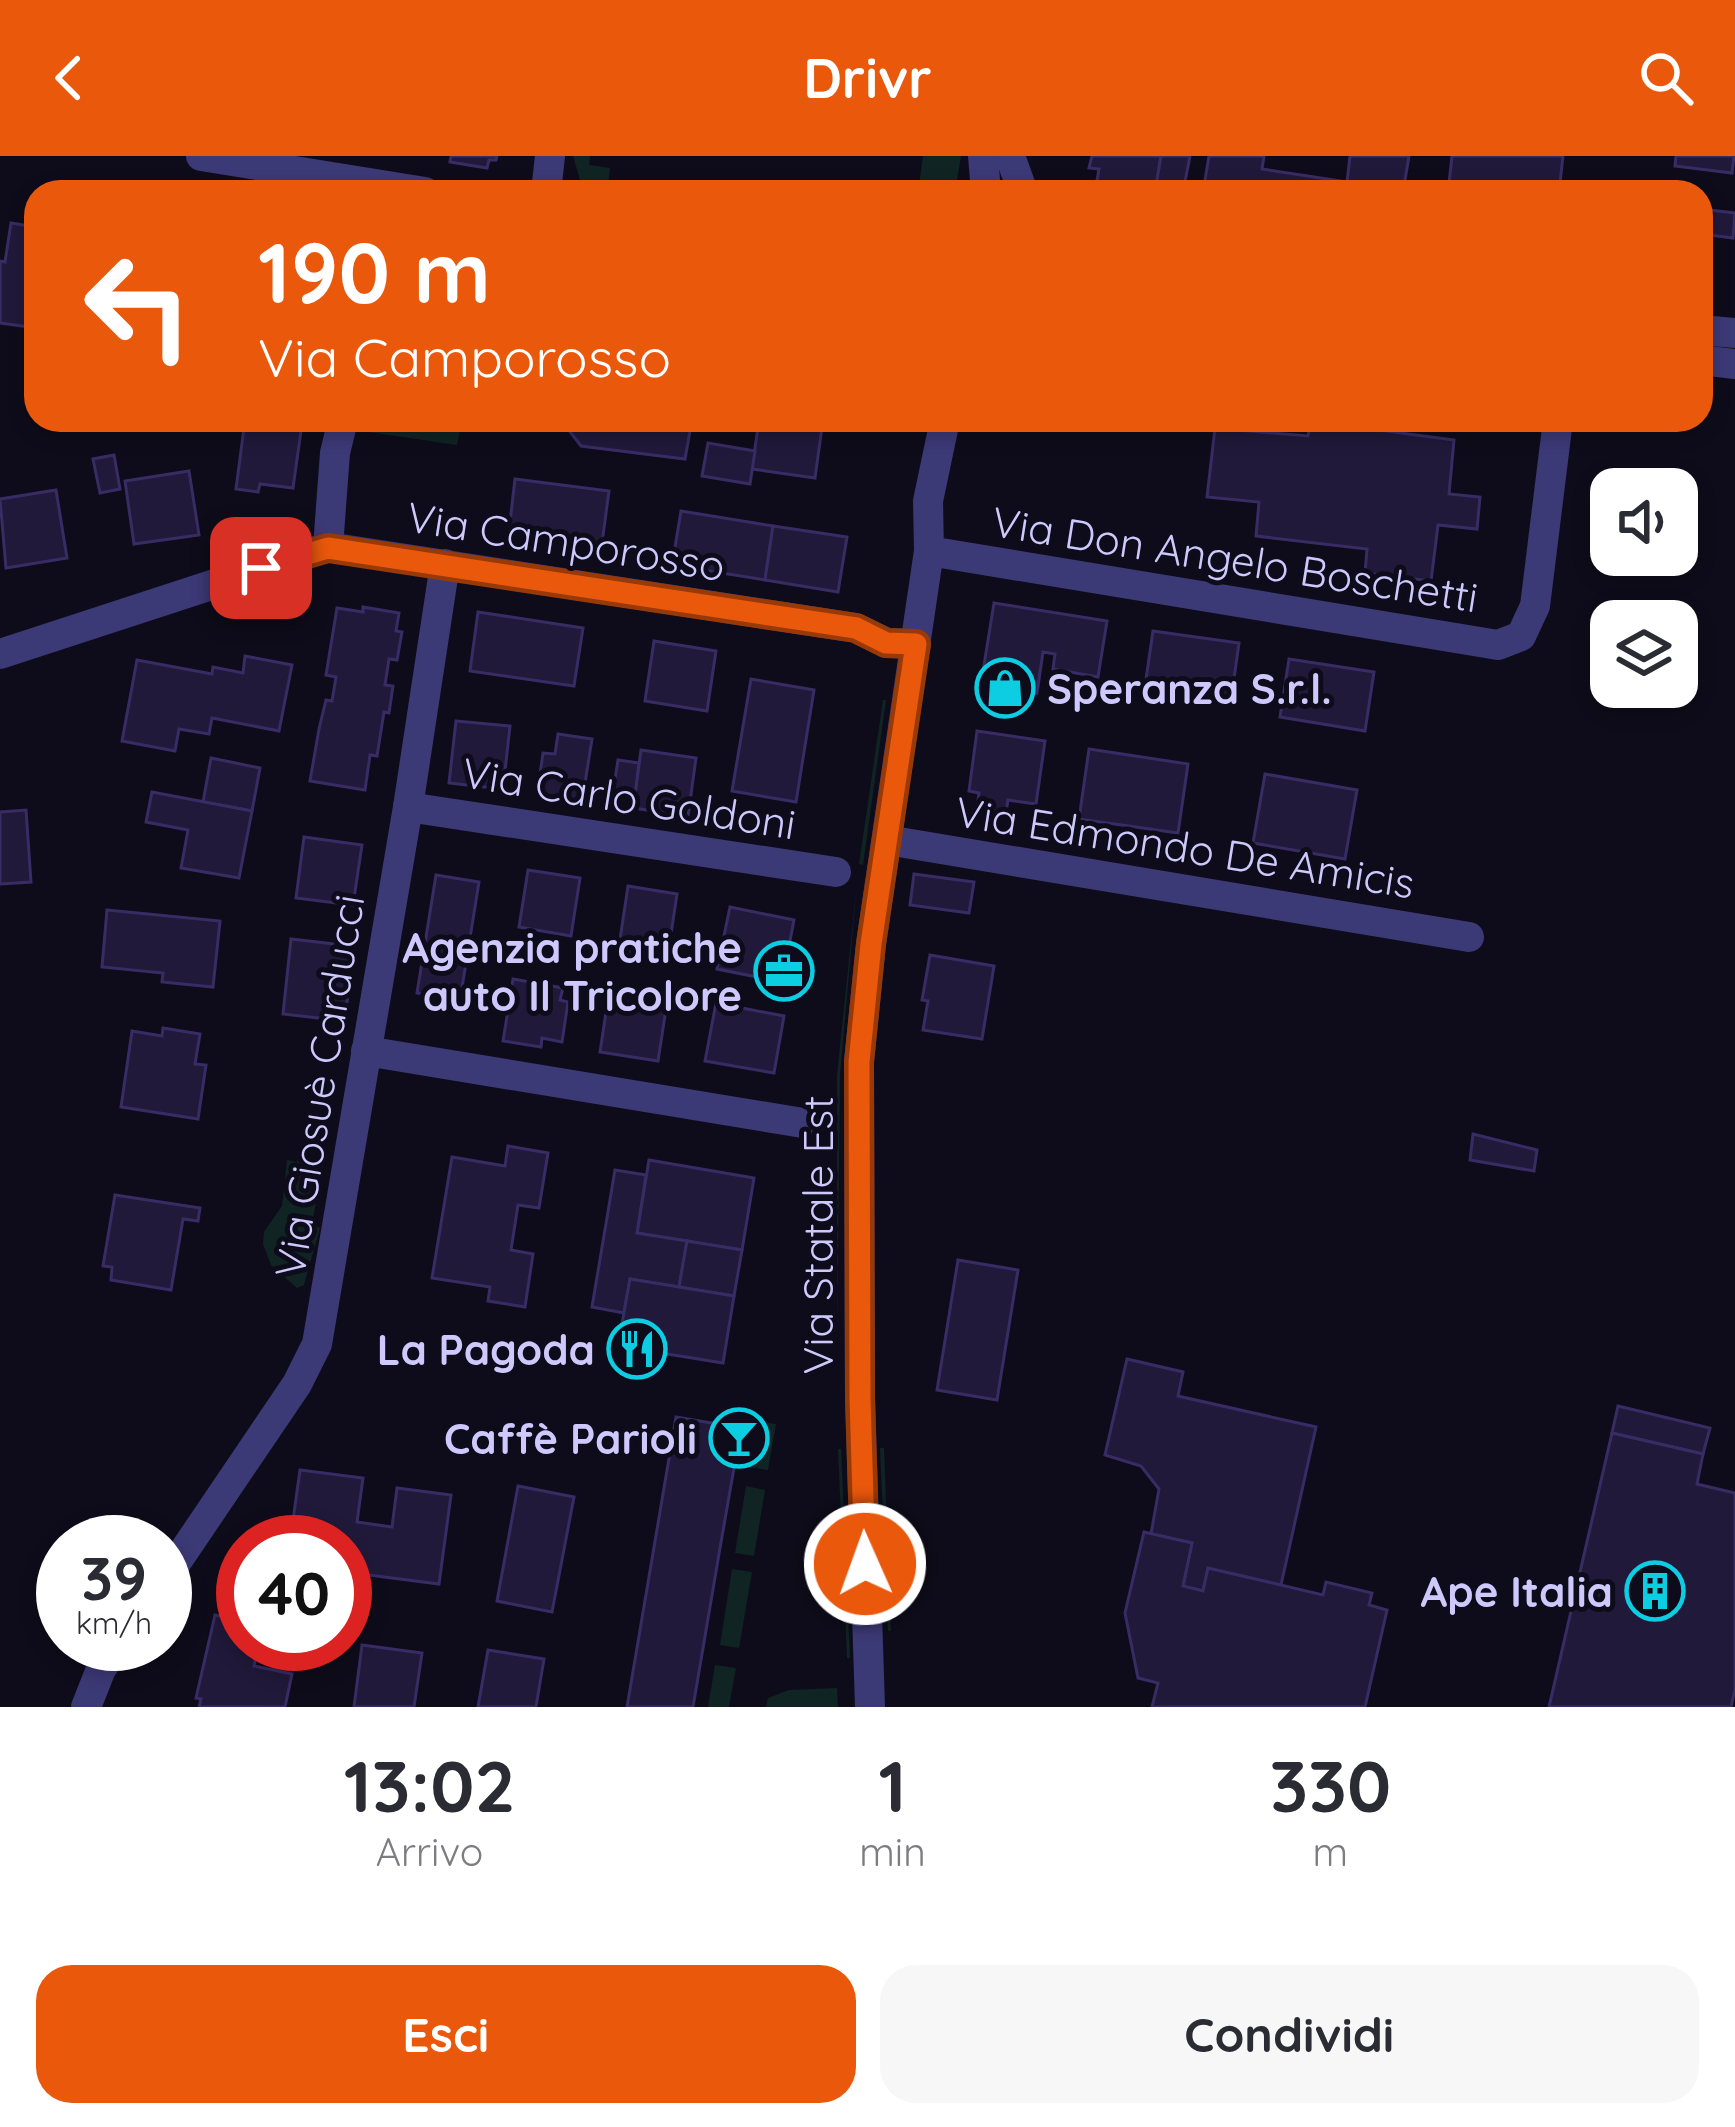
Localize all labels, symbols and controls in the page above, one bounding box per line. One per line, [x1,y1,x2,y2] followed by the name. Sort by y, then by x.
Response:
[803,44,932,112] text: Drivr
[36,45,102,111] icon: back
[1633,45,1699,111] icon: search
[258,219,491,324] text: 190 m
[60,228,216,384] icon: left
[258,323,671,391] text: Via Camporosso
[1590,468,1698,708] map controls
[1590,468,1698,576] button: sound
[403,490,729,592] street label: Via Camporosso
[988,494,1482,624] street label: Via Don Angelo Boschetti
[210,517,312,619] pin
[228,535,294,601] icon: arrive
[1590,600,1698,708] button: layers
[974,657,1036,719] shop icon: Speranza S.r.l.
[1047,662,1332,715] place label: Speranza S.r.l.
[459,745,799,851] street label: Via Carlo Goldoni
[952,785,1418,909] street label: Via Edmondo De Amicis
[263,891,375,1281] street label: Via Giosuè Carducci
[402,921,742,1022] place label: Agenzia pratiche auto Il Tricolore
[753,940,815,1002] office icon: Agenzia pratiche auto Il Tricolore
[791,1095,844,1375] street label: Via Statale Est
[606,1318,668,1380] restaurant icon: La Pagoda
[377,1323,595,1376] place label: La Pagoda
[708,1407,770,1469] bar icon: Caffè Parioli
[444,1412,697,1465] place label: Caffè Parioli
[802,1501,928,1627] position arrow
[216,1515,372,1671] speed limit sign: 40
[81,1540,147,1615] text: 39
[1624,1560,1686,1622] building icon: Ape Italia
[1421,1565,1613,1618] place label: Ape Italia
[76,1604,152,1642] text: km/h
[344,1740,515,1830] text: 13:02
[878,1740,906,1830] text: 1
[1270,1740,1391,1830] text: 330
[376,1827,483,1876] text: Arrivo
[859,1827,926,1876] text: min
[1313,1827,1348,1876] text: m
[36,1965,856,2103] button: Esci
[880,1965,1699,2103] button: Condividi

